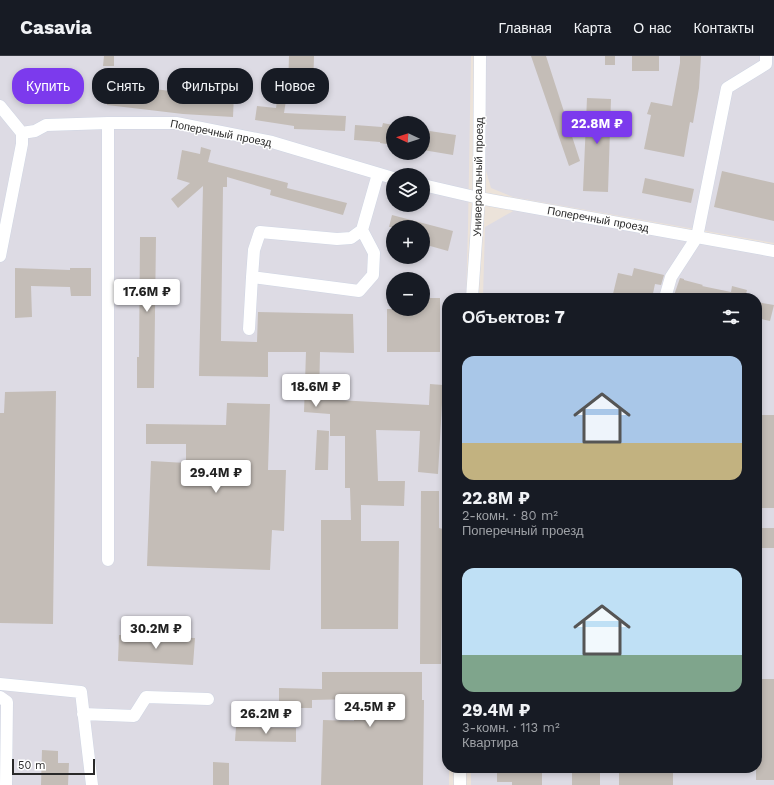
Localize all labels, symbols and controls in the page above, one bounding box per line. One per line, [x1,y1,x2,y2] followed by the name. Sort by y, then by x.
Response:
[20,16,92,39] text: Casavia
[499,20,552,36] text: Главная
[574,20,611,36] text: Карта
[633,20,672,36] text: О нас
[694,20,754,36] text: Контакты
[12,68,84,104] chip: Купить
[92,68,159,104] chip: Снять
[167,68,253,104] chip: Фильтры
[261,68,329,104] chip: Новое
[560,111,634,145] pin: 22.8M ₽
[386,116,430,160] north arrow
[386,116,430,316] map controls
[571,116,623,131] text: 22.8M ₽
[169,117,273,150] street label: Поперечный проезд
[471,117,486,237] street label: Универсальный проезд
[386,168,430,212] button: layers
[546,204,650,235] street label: Поперечный проезд
[386,220,430,264] button: +
[386,272,430,316] button: −
[110,279,184,313] pin: 17.6M ₽
[123,284,171,299] text: 17.6M ₽
[720,306,742,328] icon: filters
[462,307,565,327] text: Объектов: 7
[279,374,353,408] pin: 18.6M ₽
[291,379,341,394] text: 18.6M ₽
[566,382,638,454] icon: home
[179,460,253,494] pin: 29.4M ₽
[190,465,242,480] text: 29.4M ₽
[462,488,530,508] text: 22.8M ₽
[462,508,558,523] text: 2-комн. · 80 m²
[462,523,584,538] text: Поперечный проезд
[566,594,638,666] icon: home
[119,616,193,650] pin: 30.2M ₽
[130,621,182,636] text: 30.2M ₽
[333,694,407,728] pin: 24.5M ₽
[344,699,396,714] text: 24.5M ₽
[462,700,530,720] text: 29.4M ₽
[229,701,303,735] pin: 26.2M ₽
[240,706,292,721] text: 26.2M ₽
[462,720,560,735] text: 3-комн. · 113 m²
[462,735,518,750] text: Квартира
[12,757,95,776] scale bar
[18,759,45,772] text: 50 m

